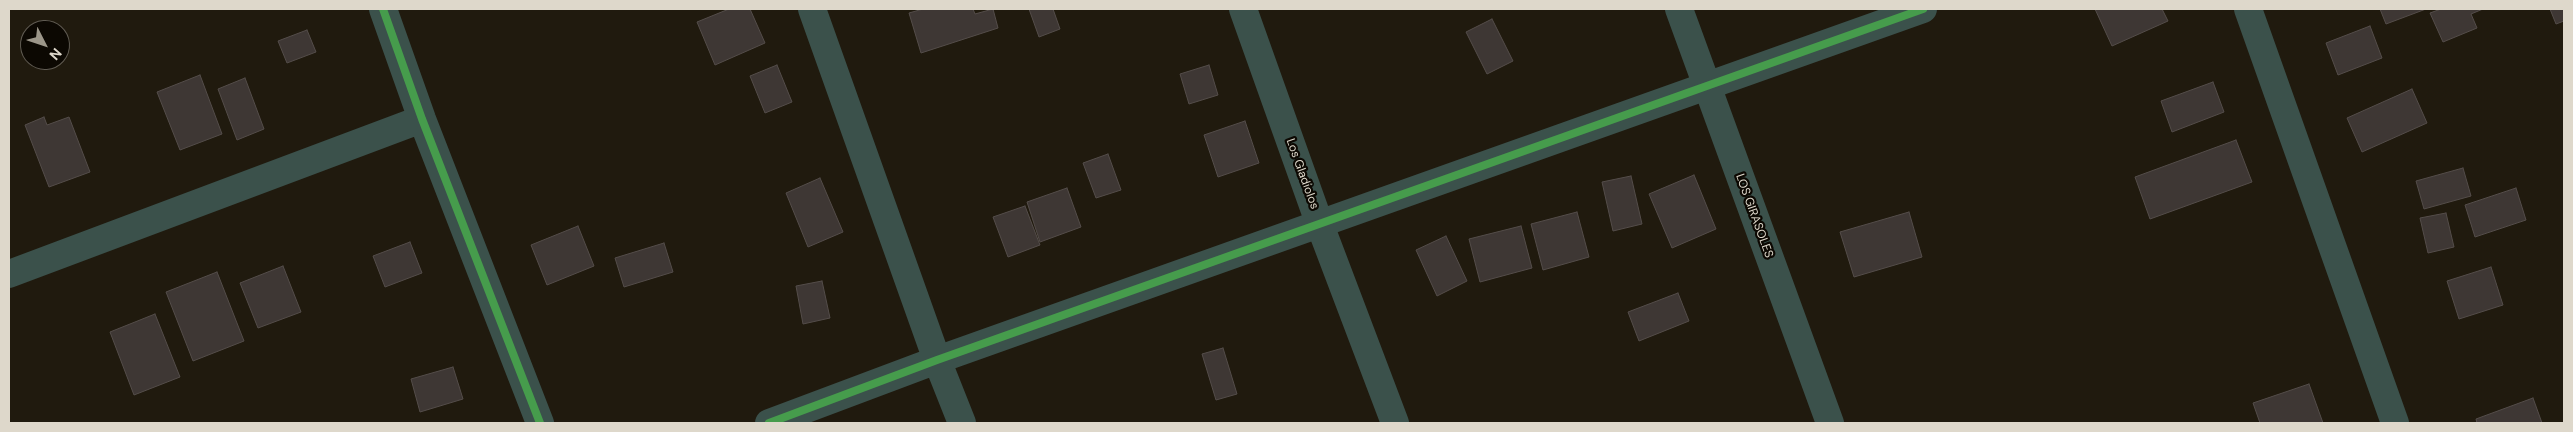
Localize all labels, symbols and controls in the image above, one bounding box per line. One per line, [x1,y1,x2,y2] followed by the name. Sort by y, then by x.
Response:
[20,20,70,70] north arrow
[45,44,66,64] text: N
[1283,137,1321,211] street label: Los Gladiolos
[1732,172,1776,260] street label: LOS GIRASOLES

